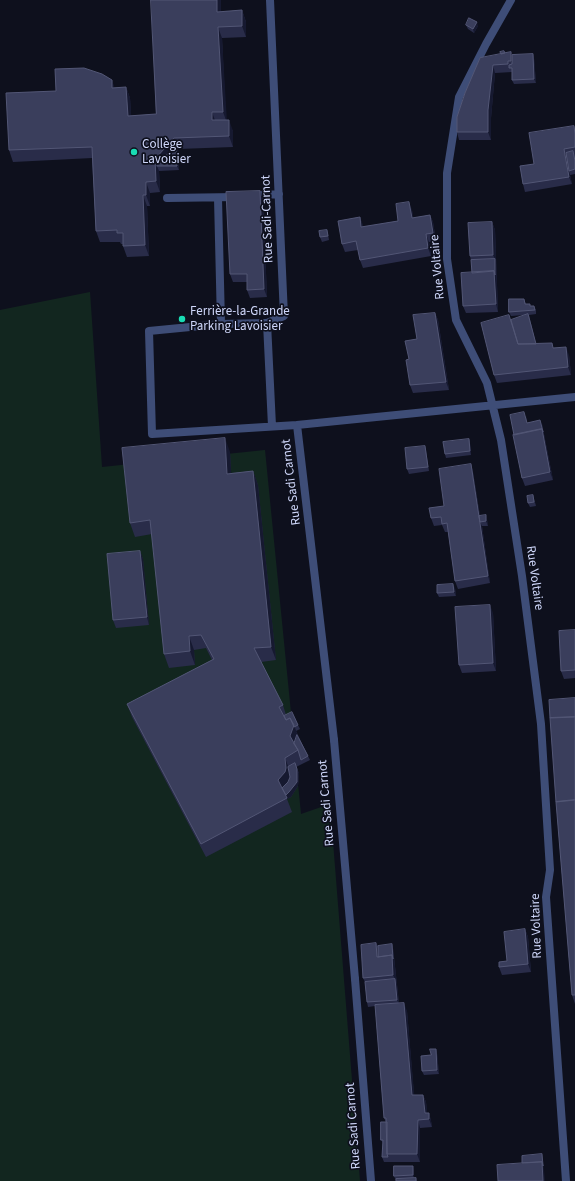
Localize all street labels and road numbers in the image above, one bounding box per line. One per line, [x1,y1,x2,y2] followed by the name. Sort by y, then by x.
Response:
[259,175,277,263] street label: Rue Sadi-Carnot
[427,234,449,300] street label: Rue Voltaire
[279,438,305,526] street label: Rue Sadi Carnot
[522,545,546,611] street label: Rue Voltaire
[315,759,339,847] street label: Rue Sadi Carnot
[528,893,546,959] street label: Rue Voltaire
[343,1082,365,1170] street label: Rue Sadi Carnot

